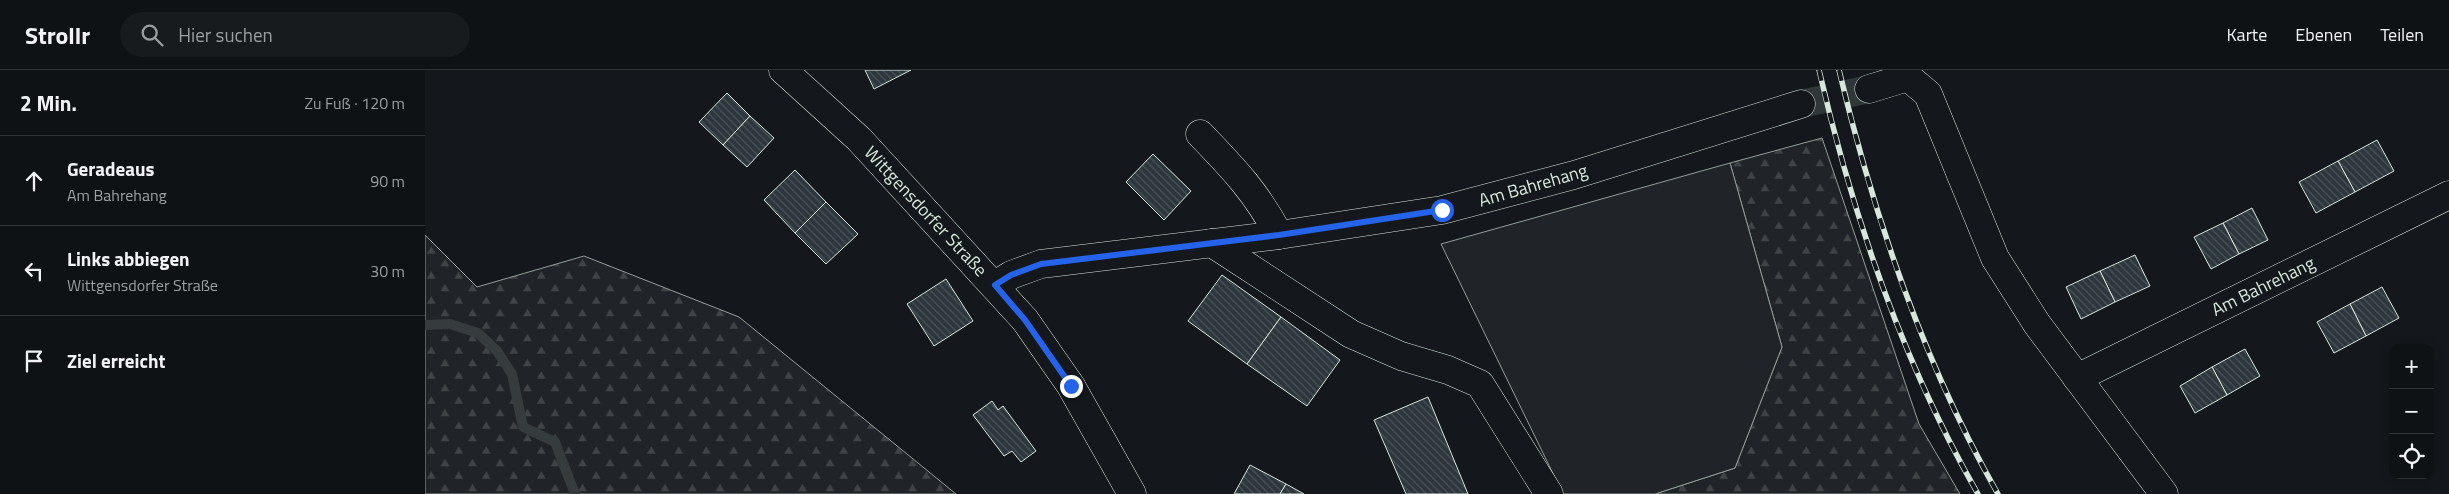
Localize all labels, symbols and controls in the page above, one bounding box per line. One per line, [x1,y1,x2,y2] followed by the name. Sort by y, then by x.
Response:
[120,12,470,57] search box
[25,17,90,53] text: Strollr
[178,20,273,49] text: Hier suchen
[138,21,166,49] icon: search
[2226,21,2267,48] text: Karte
[2295,21,2352,48] text: Ebenen
[2380,21,2424,48] text: Teilen
[20,87,77,119] text: 2 Min.
[304,91,405,115] text: Zu Fuß · 120 m
[858,140,994,282] street label: Wittgensdorfer Straße
[67,154,154,183] text: Geradeaus
[1475,157,1591,213] street label: Am Bahrehang
[20,167,48,195] icon: ahead
[370,169,405,193] text: 90 m
[67,183,167,207] text: Am Bahrehang
[1431,199,1454,222] route start
[67,244,190,273] text: Links abbiegen
[2207,249,2319,323] street label: Am Bahrehang
[20,257,48,285] icon: left
[370,259,405,283] text: 30 m
[67,273,218,297] text: Wittgensdorfer Straße
[2389,344,2434,479] map controls
[2389,344,2434,389] button: +
[67,346,165,375] text: Ziel erreicht
[20,347,48,375] icon: arrive
[1060,375,1083,398] route end
[2389,389,2434,434] button: −
[2389,434,2434,479] button: locate

